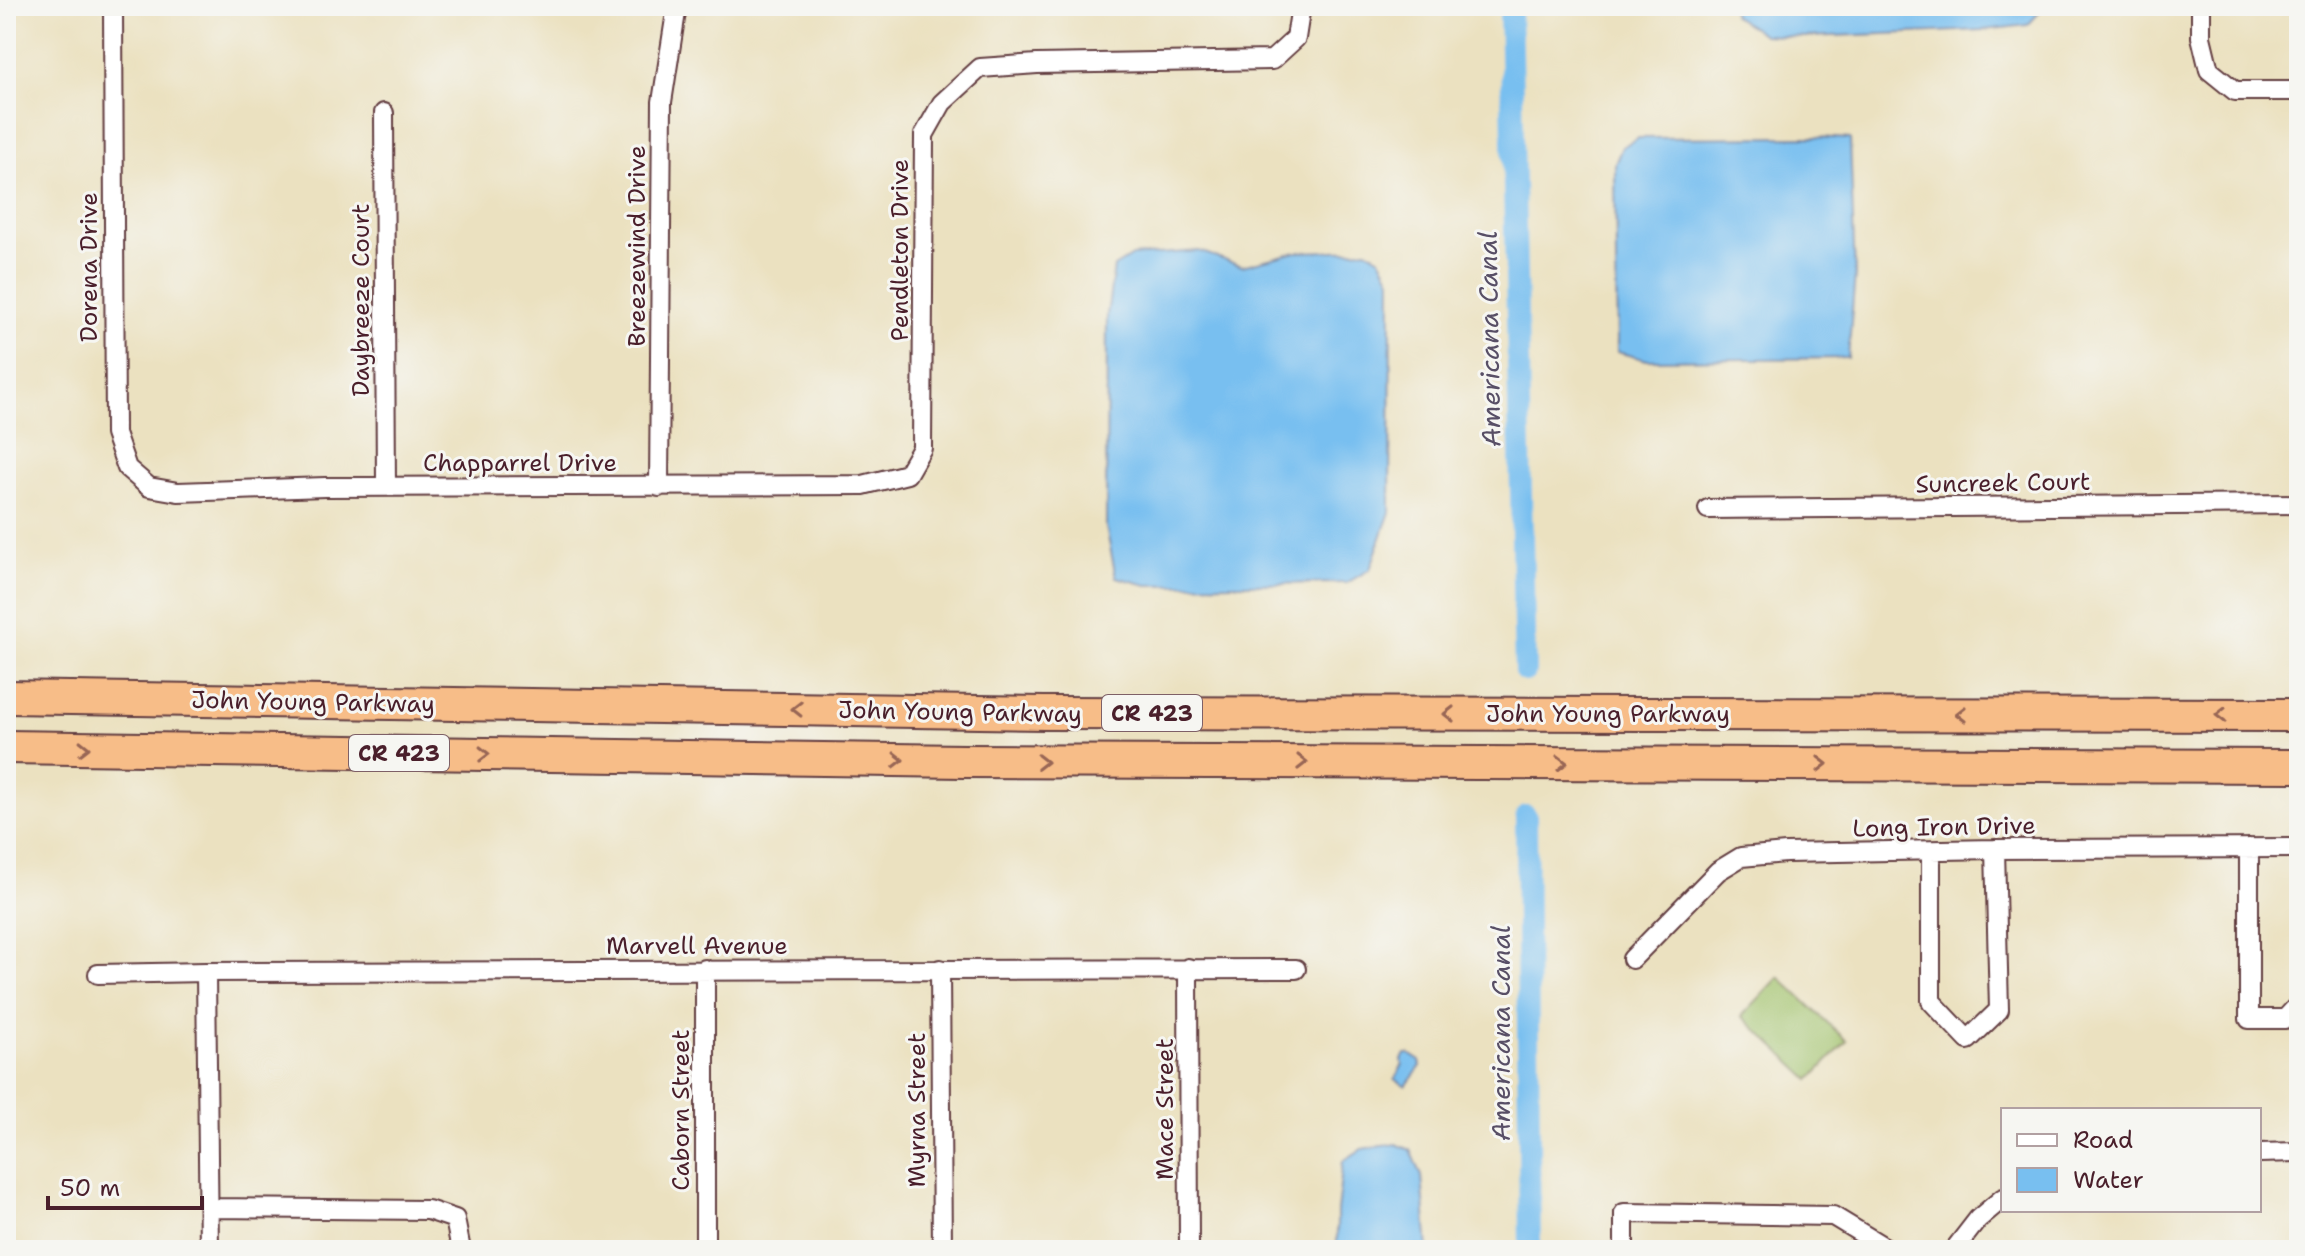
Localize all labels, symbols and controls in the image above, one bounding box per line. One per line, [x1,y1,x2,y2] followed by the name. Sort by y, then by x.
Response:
[621,145,653,347] street label: Breezewind Drive
[884,159,916,341] street label: Pendleton Drive
[73,192,105,342] street label: Dorena Drive
[345,203,377,397] street label: Daybreeze Court
[1470,231,1508,447] water label: Americana Canal
[423,447,617,479] street label: Chapparrel Drive
[1915,465,2091,501] street label: Suncreek Court
[191,684,435,720] street label: John Young Parkway
[838,694,1082,730] street label: John Young Parkway
[1102,695,1202,731] road number: CR 423
[1486,698,1730,730] street label: John Young Parkway
[790,701,803,718] one-way arrow
[1442,705,1455,723] one-way arrow
[1954,705,1967,723] one-way arrow
[2214,706,2227,724] one-way arrow
[349,735,449,771] road number: CR 423
[78,739,91,757] one-way arrow
[478,745,491,763] one-way arrow
[892,752,905,769] one-way arrow
[1036,753,1049,771] one-way arrow
[1296,754,1309,771] one-way arrow
[1556,754,1569,772] one-way arrow
[1816,755,1829,773] one-way arrow
[1852,809,2036,845] street label: Long Iron Drive
[1483,925,1518,1141] water label: Americana Canal
[606,930,788,962] street label: Marvell Avenue
[665,1029,697,1191] street label: Caborn Street
[901,1033,933,1187] street label: Myrna Street
[1149,1038,1181,1180] street label: Mace Street
[2001,1108,2261,1212] legend
[2073,1124,2133,1156] text: Road
[48,1160,202,1210] scale bar
[2073,1164,2144,1196] text: Water
[60,1172,120,1204] text: 50 m

